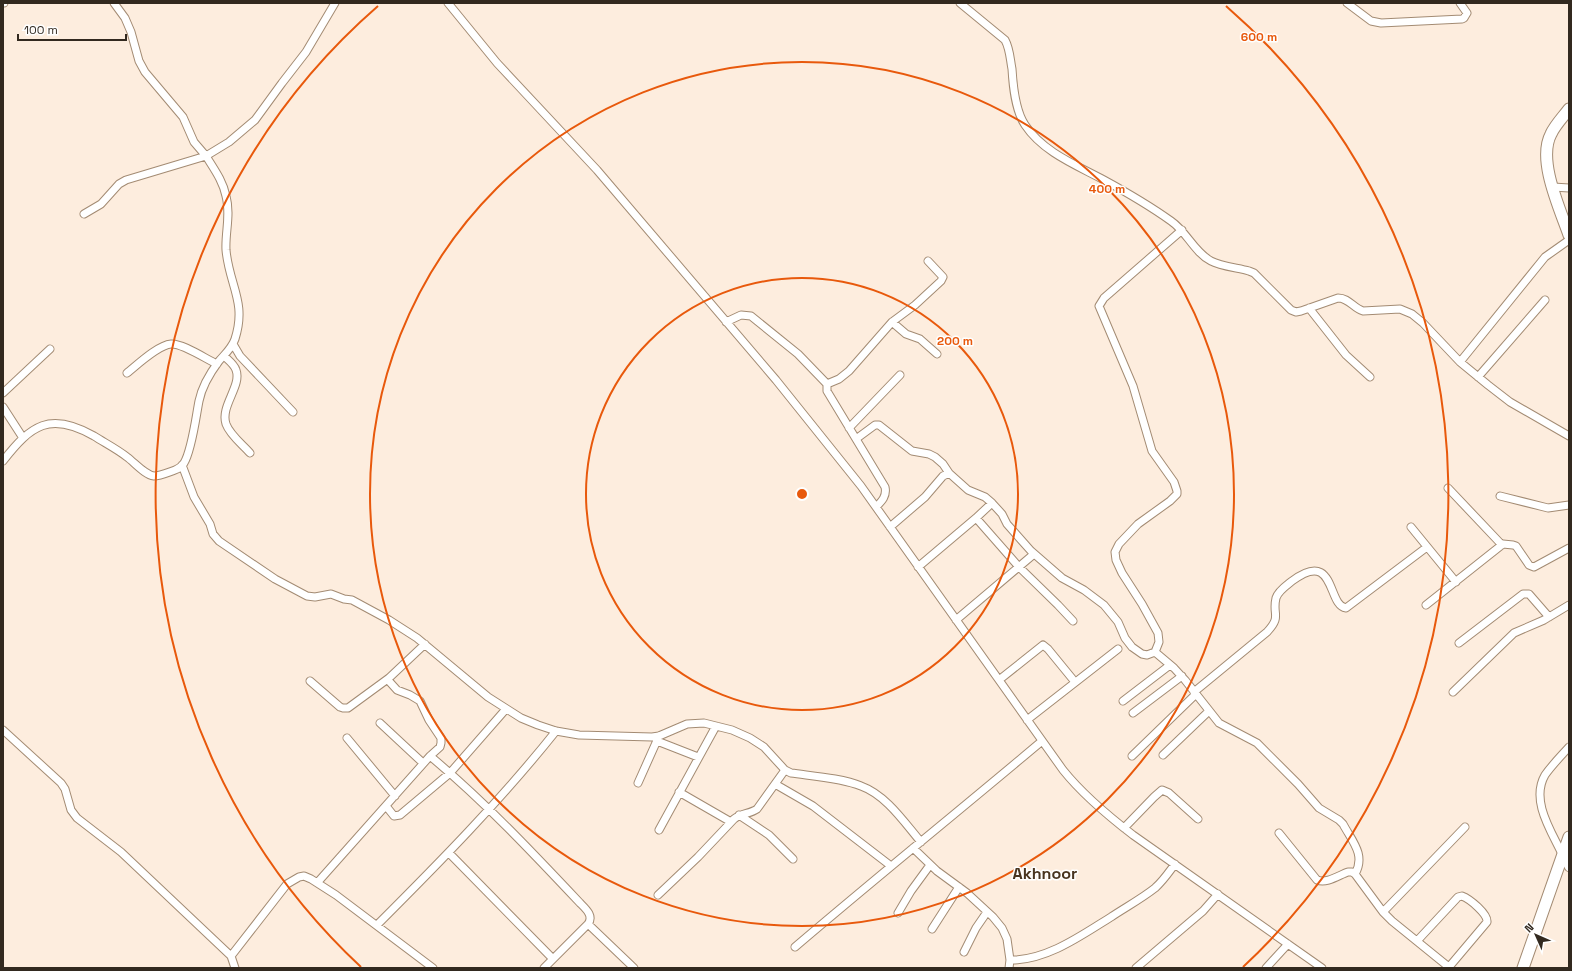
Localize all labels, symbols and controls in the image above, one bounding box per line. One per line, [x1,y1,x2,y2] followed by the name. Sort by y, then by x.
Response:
[18,16,126,42] scale bar
[24,22,58,38] text: 100 m
[1241,29,1277,45] text: 600 m
[1089,181,1125,197] text: 400 m
[937,333,973,349] text: 200 m
[795,487,809,501] centre of rings
[1013,863,1077,884] district label: Akhnoor
[1516,915,1556,955] north arrow
[1521,920,1536,935] text: N

